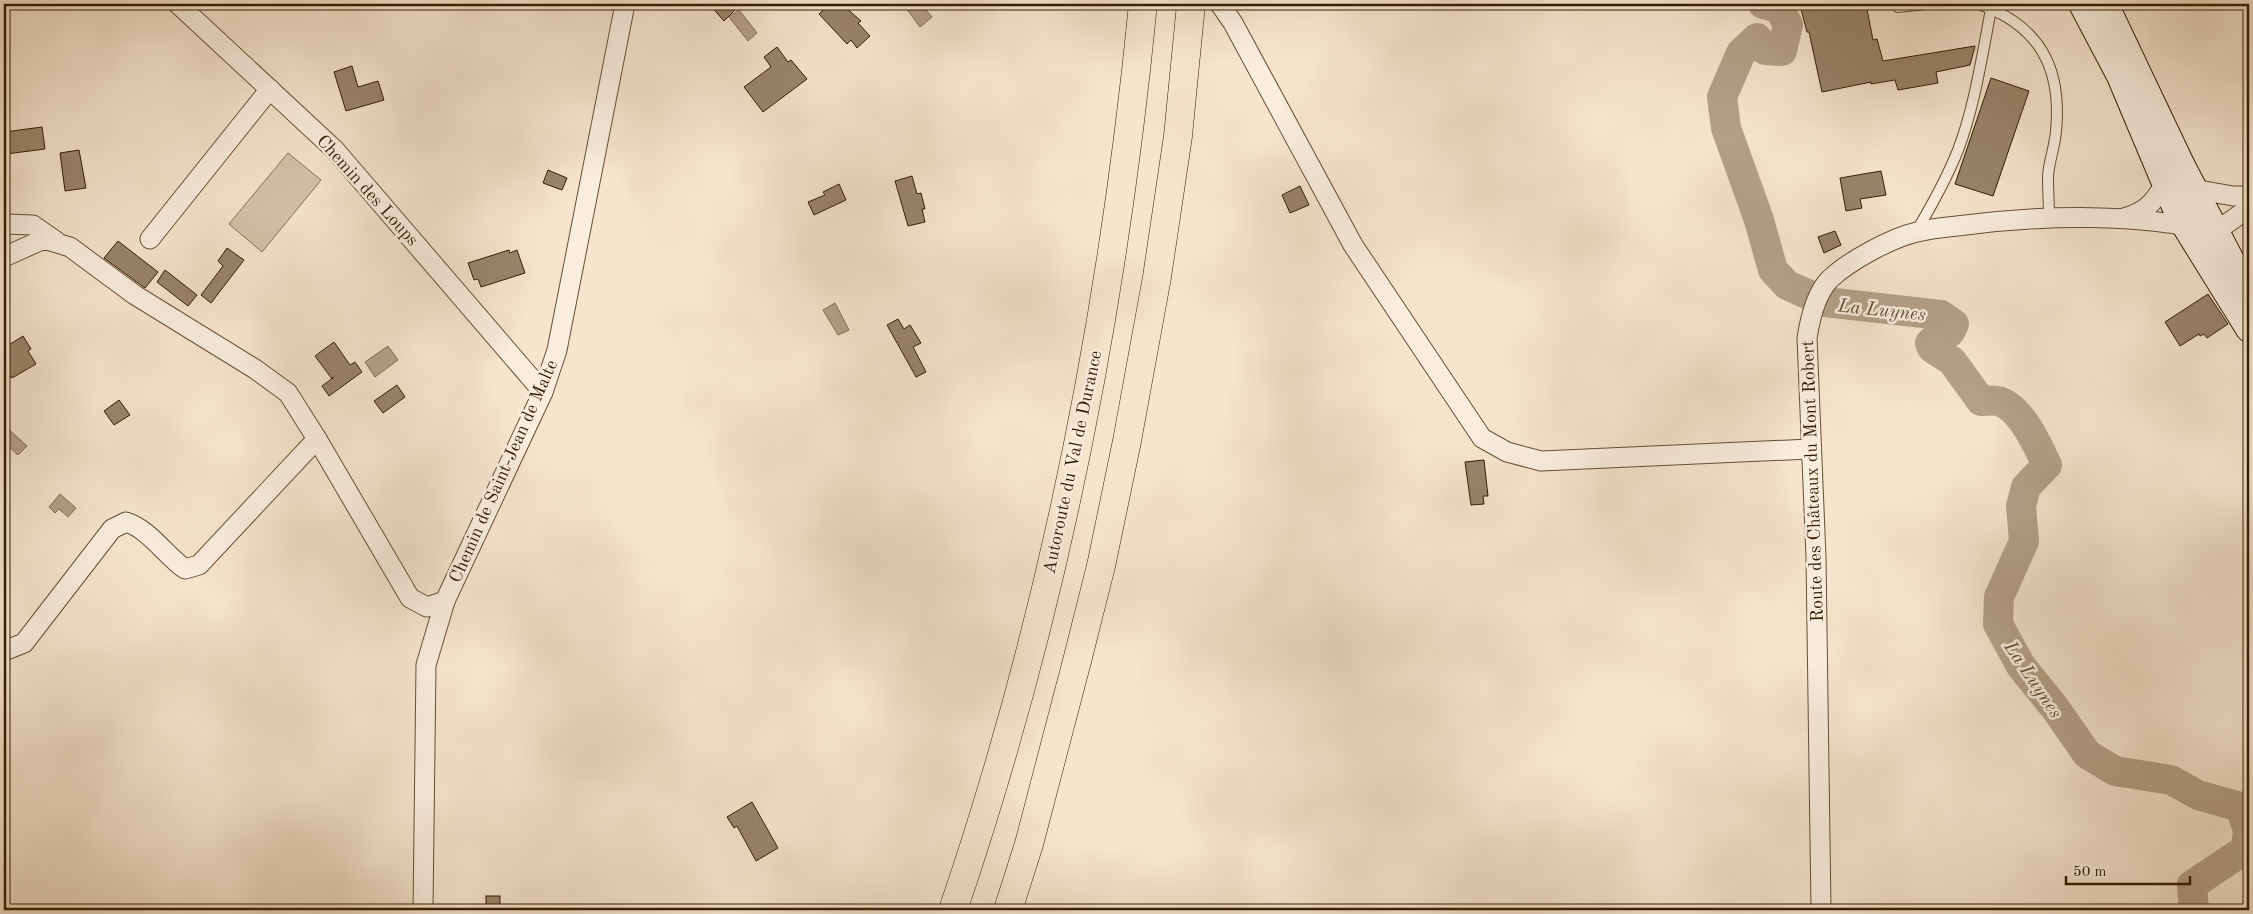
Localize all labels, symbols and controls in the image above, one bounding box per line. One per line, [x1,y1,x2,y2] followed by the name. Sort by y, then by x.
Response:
[313,132,422,250] street label: Chemin des Loups
[1836,297,1927,326] water label: La Luynes
[1799,340,1827,622] street label: Route des Châteaux du Mont Robert
[1040,349,1105,576] street label: Autoroute du Val de Durance
[446,357,561,586] street label: Chemin de Saint-Jean de Malte
[1999,638,2065,722] water label: La Luynes
[2066,854,2189,886] scale bar
[2073,865,2107,880] text: 50 m

